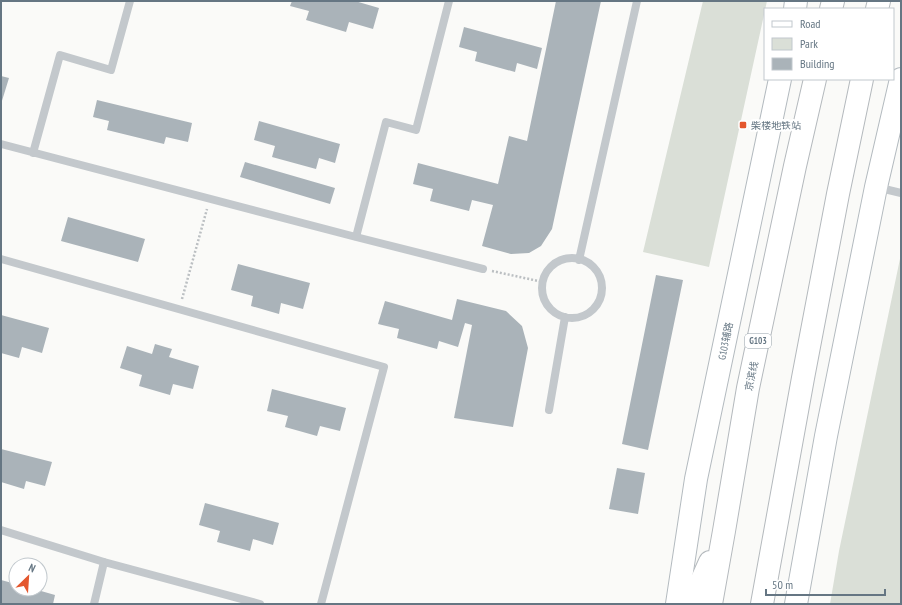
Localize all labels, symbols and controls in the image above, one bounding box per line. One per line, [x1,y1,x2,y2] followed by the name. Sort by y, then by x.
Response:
[764,8,894,80] legend
[800,16,820,31] text: Road
[800,36,818,51] text: Park
[800,56,835,71] text: Building
[751,119,801,132] place label: 柴楼地铁站
[738,120,748,130] marker: 柴楼地铁站
[715,321,736,361] street label: G103辅路
[745,334,771,348] road number: G103
[742,360,761,392] street label: 京滨线
[8,557,48,597] north arrow
[27,560,38,576] text: N
[766,571,885,597] scale bar
[772,577,793,592] text: 50 m

